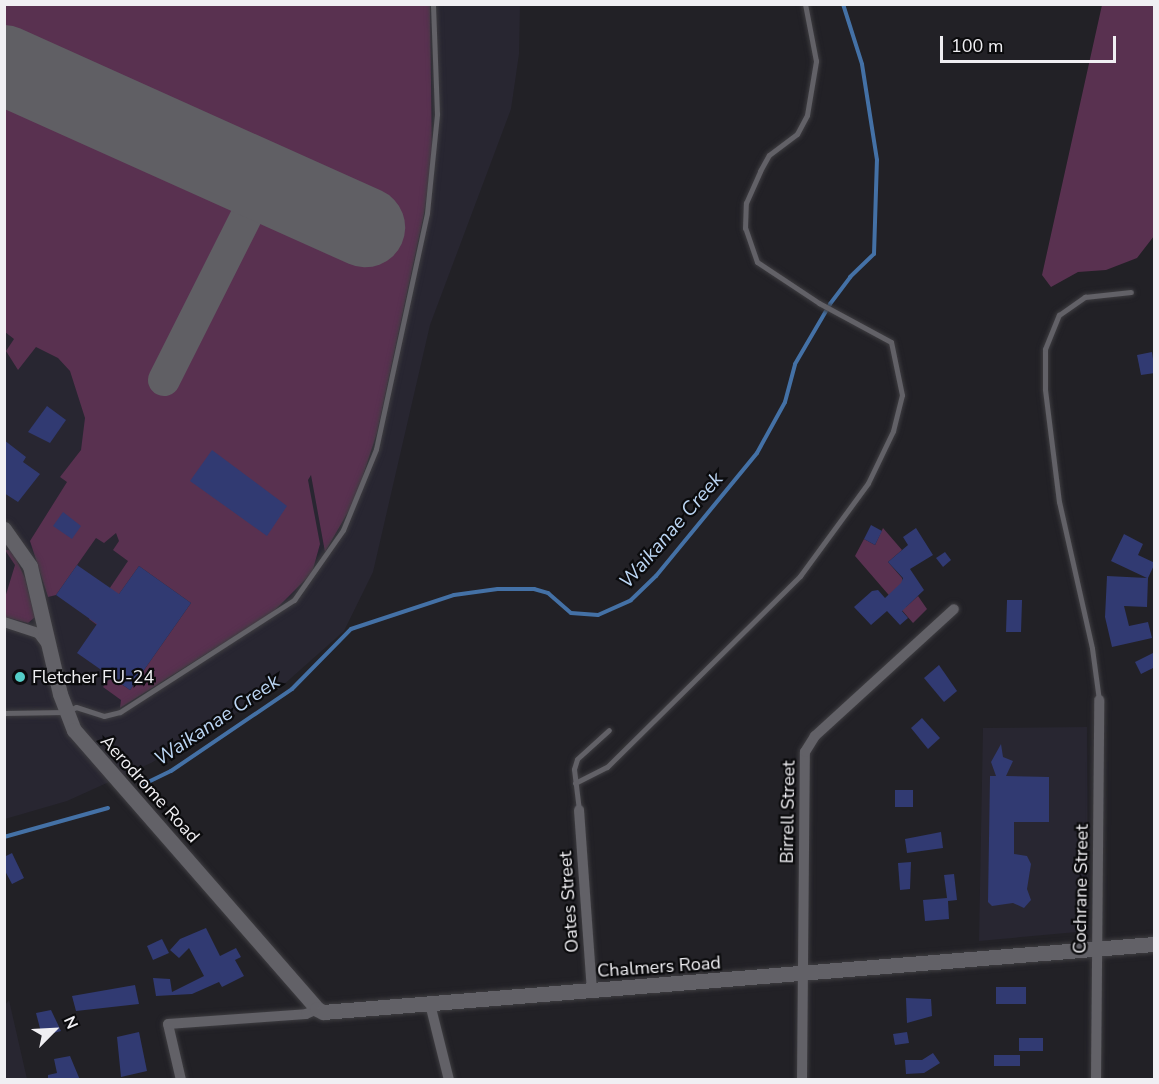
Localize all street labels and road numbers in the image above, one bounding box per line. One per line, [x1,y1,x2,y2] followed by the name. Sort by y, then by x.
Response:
[96,731,204,847] street label: Aerodrome Road
[776,760,800,864] street label: Birrell Street
[1069,824,1093,954] street label: Cochrane Street
[555,851,583,953] street label: Oates Street
[597,952,721,982] street label: Chalmers Road

